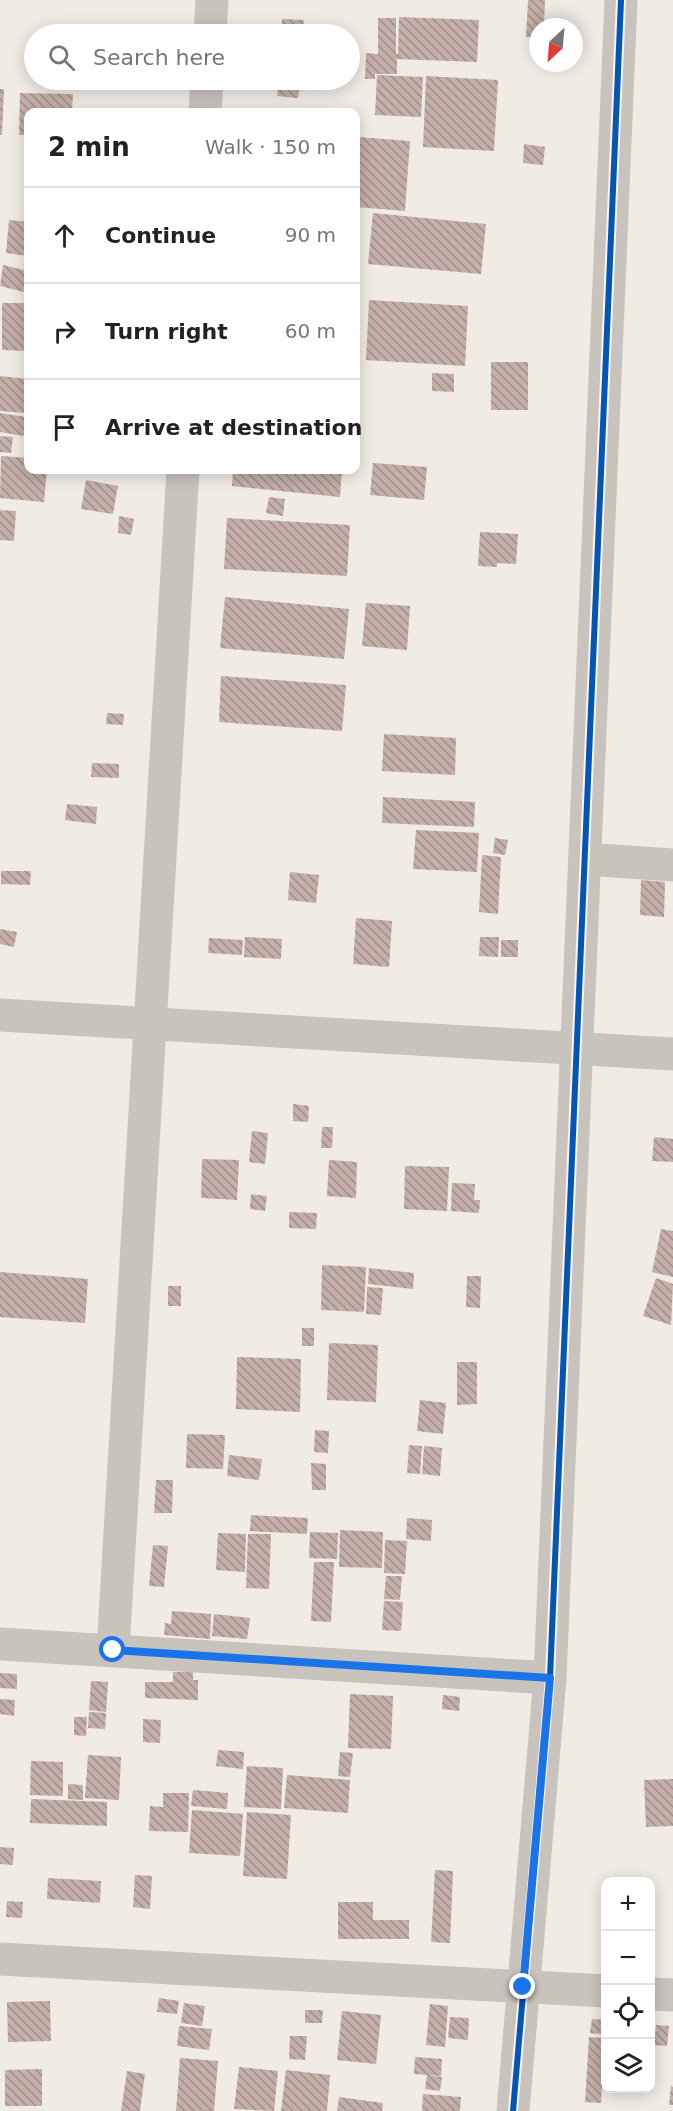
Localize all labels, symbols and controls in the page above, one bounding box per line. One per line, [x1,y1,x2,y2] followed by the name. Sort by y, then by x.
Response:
[529,18,583,72] north arrow
[24,24,360,90] search box
[45,41,78,74] icon: search
[93,45,225,70] text: Search here
[48,132,130,162] text: 2 min
[205,135,336,159] text: Walk · 150 m
[48,219,81,252] icon: ahead
[105,223,216,248] text: Continue
[285,223,336,247] text: 90 m
[48,315,81,348] icon: right
[105,319,228,344] text: Turn right
[285,319,336,343] text: 60 m
[48,411,81,444] icon: arrive
[105,415,362,440] text: Arrive at destination
[99,1636,125,1662] route start
[601,1877,655,2093] map controls
[601,1877,655,1931] button: +
[601,1931,655,1985] button: −
[509,1973,535,1999] route end
[601,1985,655,2039] button: locate
[601,2039,655,2093] button: layers

